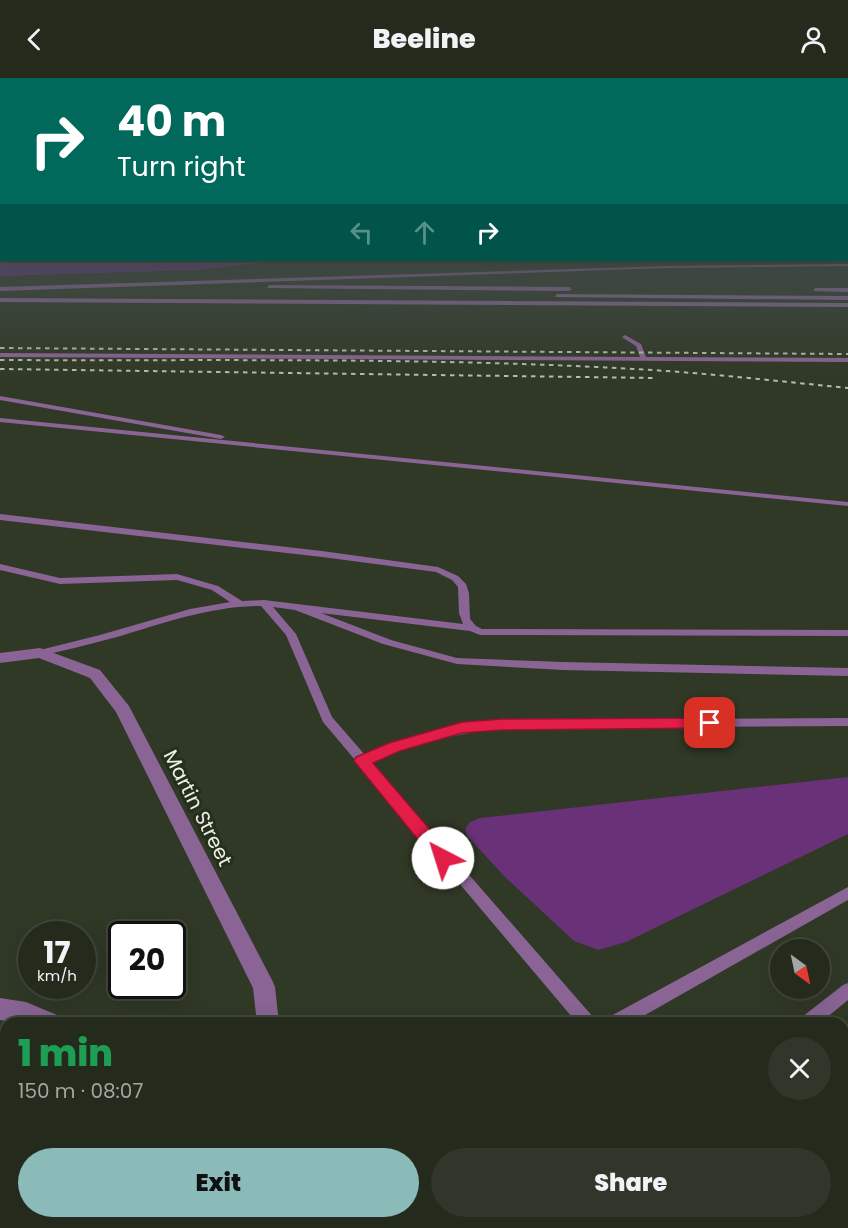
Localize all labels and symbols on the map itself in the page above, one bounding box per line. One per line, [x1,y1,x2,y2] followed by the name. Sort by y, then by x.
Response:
[684,697,735,748] pin
[157,745,239,871] street label: Martin Street
[411,826,475,890] position arrow
[108,921,186,999] speed limit sign: 20
[770,939,830,999] north arrow

